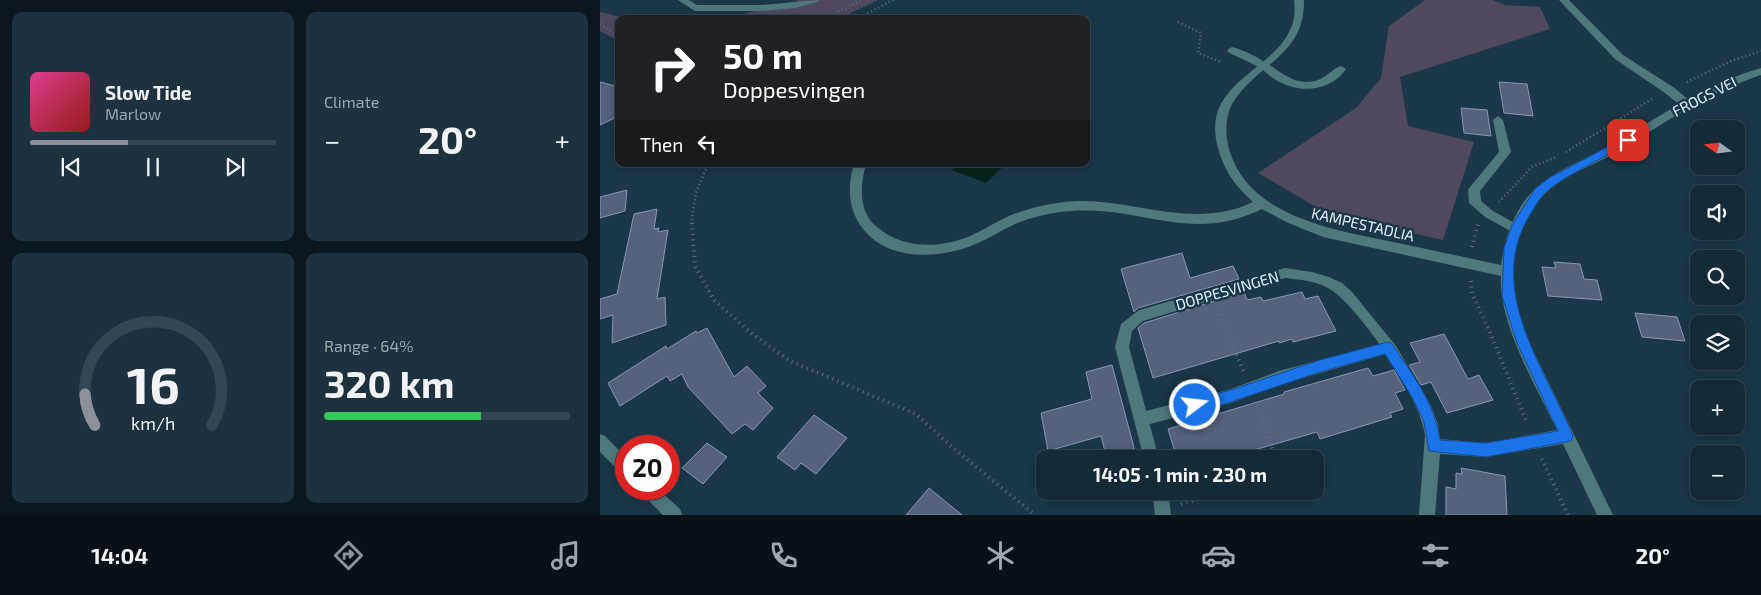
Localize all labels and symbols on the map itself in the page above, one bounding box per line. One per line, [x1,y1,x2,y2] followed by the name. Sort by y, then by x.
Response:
[1669,72,1739,120] street label: FROGS VEI
[1607,119,1649,161] pin
[1690,120,1745,175] north arrow
[1310,203,1417,245] street label: KAMPESTADLIA
[1173,267,1281,313] street label: DOPPESVINGEN
[1168,378,1220,430] position arrow
[615,435,680,500] speed limit sign: 20

